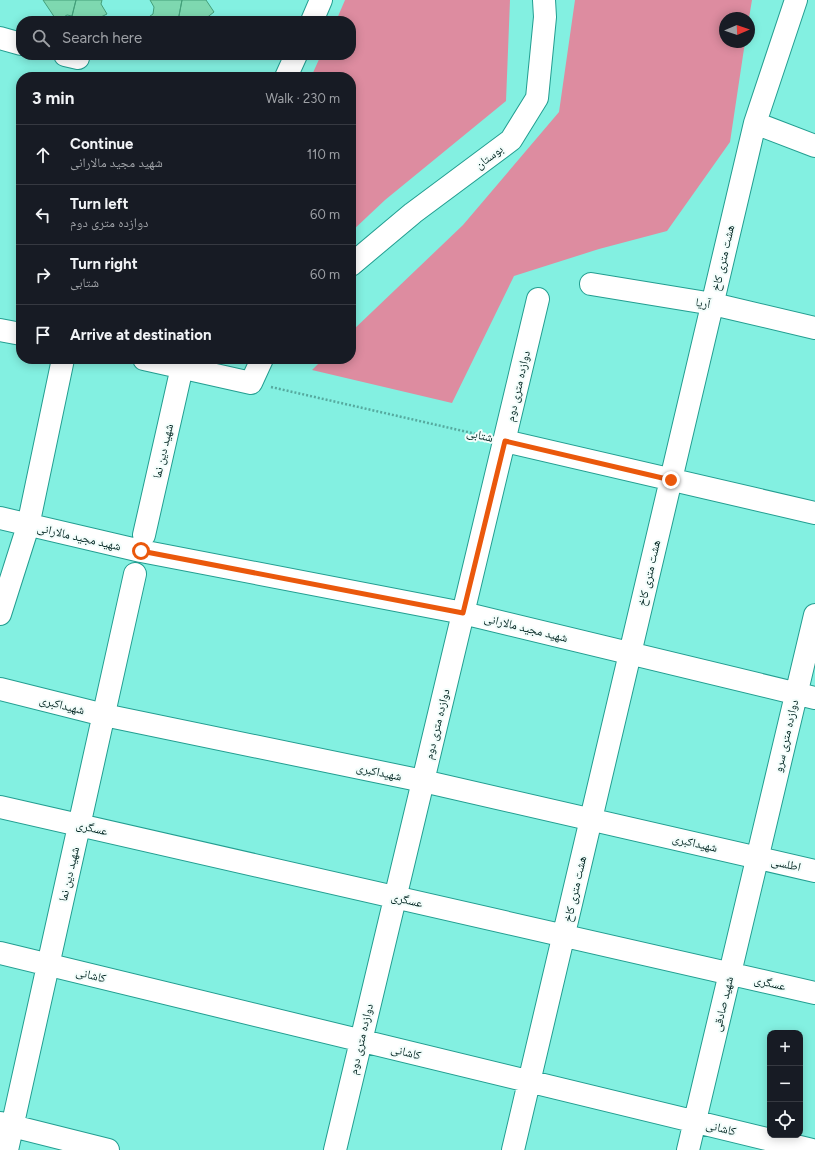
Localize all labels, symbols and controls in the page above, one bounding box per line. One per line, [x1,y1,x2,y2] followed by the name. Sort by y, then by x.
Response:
[719,12,755,48] north arrow
[16,16,356,60] search box
[30,27,52,49] icon: search
[62,29,142,47] text: Search here
[32,88,74,108] text: 3 min
[266,91,340,106] text: Walk · 230 m
[70,135,133,153] text: Continue
[472,142,506,172] street label: بوستان
[32,144,54,166] icon: ahead
[307,147,340,162] text: 110 m
[70,155,163,170] text: شهید مجید مالارانی
[70,195,128,213] text: Turn left
[32,204,54,226] icon: left
[310,207,340,222] text: 60 m
[70,215,148,230] text: دوازده متری دوم
[709,224,737,292] street label: هشت متری کاخ
[70,255,138,273] text: Turn right
[32,264,54,286] icon: right
[310,267,340,282] text: 60 m
[70,275,99,290] text: شتابی
[695,295,712,312] street label: آریا
[32,324,54,346] icon: arrive
[70,326,211,344] text: Arrive at destination
[503,349,534,423] street label: دوازده متری دوم
[150,422,176,480] street label: شهید دین نما
[465,425,495,445] street label: شتابی
[662,471,680,489] route end
[36,521,122,554] street label: شهید مجید مالارانی
[635,539,663,607] street label: هشت متری کاخ
[132,542,150,560] route start
[483,611,569,645] street label: شهید مجید مالارانی
[421,687,454,761] street label: دوازده متری دوم
[38,693,86,718] street label: شهیداکبری
[771,698,801,774] street label: دوازده متری سرو
[355,760,403,784] street label: شهیداکبری
[75,818,109,838] street label: عسگری
[671,831,719,855] street label: شهیداکبری
[56,845,82,903] street label: شهید دین نما
[770,854,802,874] street label: اطلسی
[561,855,589,923] street label: هشت متری کاخ
[390,890,424,910] street label: عسگری
[75,965,108,985] street label: کاشانی
[753,973,787,993] street label: عسگری
[710,975,736,1033] street label: شهید صادقی
[346,1002,377,1076] street label: دوازده متری دوم
[767,1030,803,1138] map controls
[767,1030,803,1066] button: +
[390,1042,423,1062] street label: کاشانی
[767,1066,803,1102] button: −
[767,1102,803,1138] button: locate
[705,1118,738,1138] street label: کاشانی

